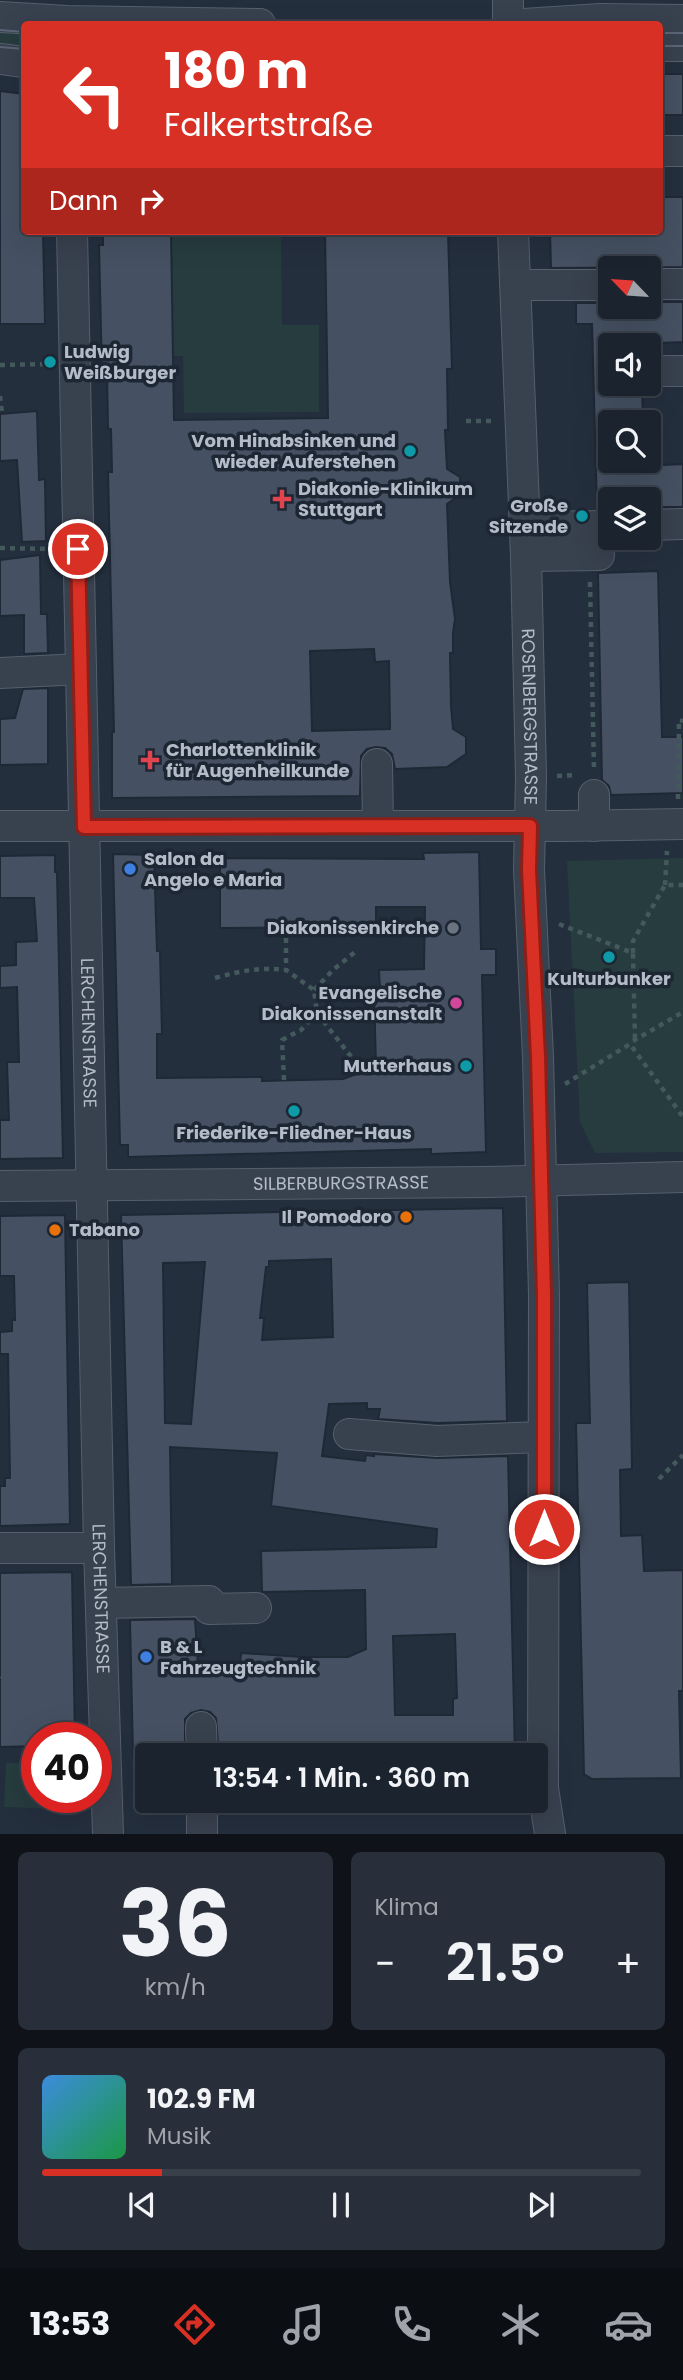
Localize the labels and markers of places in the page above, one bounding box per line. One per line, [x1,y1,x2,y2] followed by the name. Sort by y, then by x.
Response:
[64,339,176,385] place label: Ludwig Weißburger
[42,354,58,370] marker: Ludwig Weißburger
[191,428,396,474] place label: Vom Hinabsinken und wieder Auferstehen
[402,443,418,459] marker: Vom Hinabsinken und wieder Auferstehen
[298,476,473,522] place label: Diakonie-Klinikum Stuttgart
[272,489,292,509] marker: Diakonie-Klinikum Stuttgart
[489,493,568,539] place label: Große Sitzende
[574,508,590,524] marker: Große Sitzende
[48,519,108,579] pin
[166,737,350,783] place label: Charlottenklinik für Augenheilkunde
[140,750,160,770] marker: Charlottenklinik für Augenheilkunde
[144,846,282,892] place label: Salon da Angelo e Maria
[122,861,138,877] marker: Salon da Angelo e Maria
[267,915,439,940] place label: Diakonissenkirche
[445,920,461,936] marker: Diakonissenkirche
[601,949,617,965] marker: Kulturbunker
[547,966,671,991] place label: Kulturbunker
[261,980,442,1026] place label: Evangelische Diakonissenanstalt
[448,995,464,1011] marker: Evangelische Diakonissenanstalt
[343,1053,452,1078] place label: Mutterhaus
[458,1058,474,1074] marker: Mutterhaus
[286,1103,302,1119] marker: Friederike-Fliedner-Haus
[176,1120,412,1145] place label: Friederike-Fliedner-Haus
[281,1204,392,1229] place label: Il Pomodoro
[398,1209,414,1225] marker: Il Pomodoro
[69,1217,140,1242] place label: Tabano
[47,1222,63,1238] marker: Tabano
[160,1634,317,1680] place label: B & L Fahrzeugtechnik
[138,1649,154,1665] marker: B & L Fahrzeugtechnik

